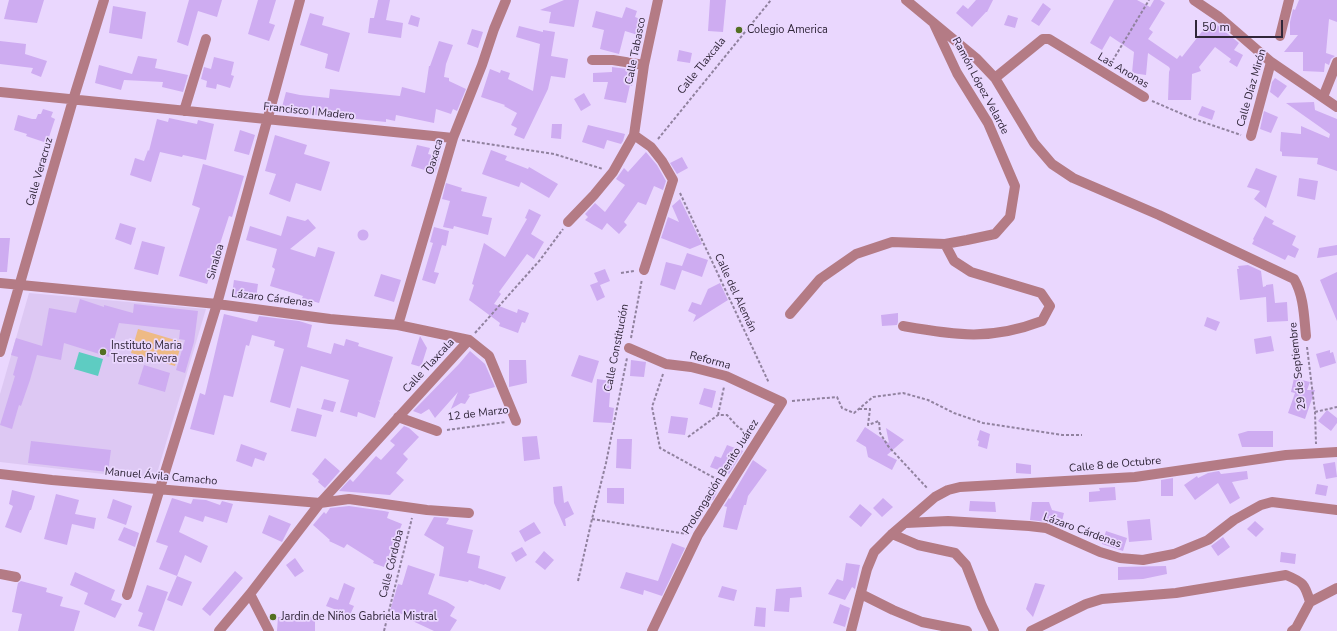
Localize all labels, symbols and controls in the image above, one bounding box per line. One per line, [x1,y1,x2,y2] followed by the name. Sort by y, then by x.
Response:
[1197,12,1285,38] scale bar
[623,16,649,86] street label: Calle Tabasco
[1202,19,1230,35] text: 50 m
[747,23,828,37] place label: Colegio America
[734,25,744,35] marker: Colegio America
[675,35,729,97] street label: Calle Tlaxcala
[949,35,1011,137] street label: Ramón López Velarde
[1235,47,1269,129] street label: Calle Díaz Mirón
[1095,50,1151,92] street label: Las Anonas
[263,101,355,123] street label: Francisco I Madero
[24,136,56,208] street label: Calle Veracruz
[424,138,446,176] street label: Oaxaca
[205,243,227,281] street label: Sinaloa
[711,252,759,334] street label: Calle del Alemán
[230,287,314,311] street label: Lázaro Cárdenas
[602,303,632,393] street label: Calle Constitución
[1287,322,1309,410] street label: 29 de Septiembre
[400,336,458,396] street label: Calle Tlaxcala
[111,339,182,365] place label: Instituto Maria Teresa Rivera
[98,347,108,357] marker: Instituto Maria Teresa Rivera
[688,349,732,373] street label: Reforma
[447,404,509,424] street label: 12 de Marzo
[680,417,762,537] street label: Prolongación Benito Juárez
[1068,454,1162,476] street label: Calle 8 de Octubre
[104,465,218,489] street label: Manuel Ávila Camacho
[1041,511,1123,551] street label: Lázaro Cárdenas
[377,528,407,600] street label: Calle Córdoba
[281,610,437,624] place label: Jardin de Niños Gabriela Mistral
[268,612,278,622] marker: Jardin de Niños Gabriela Mistral

